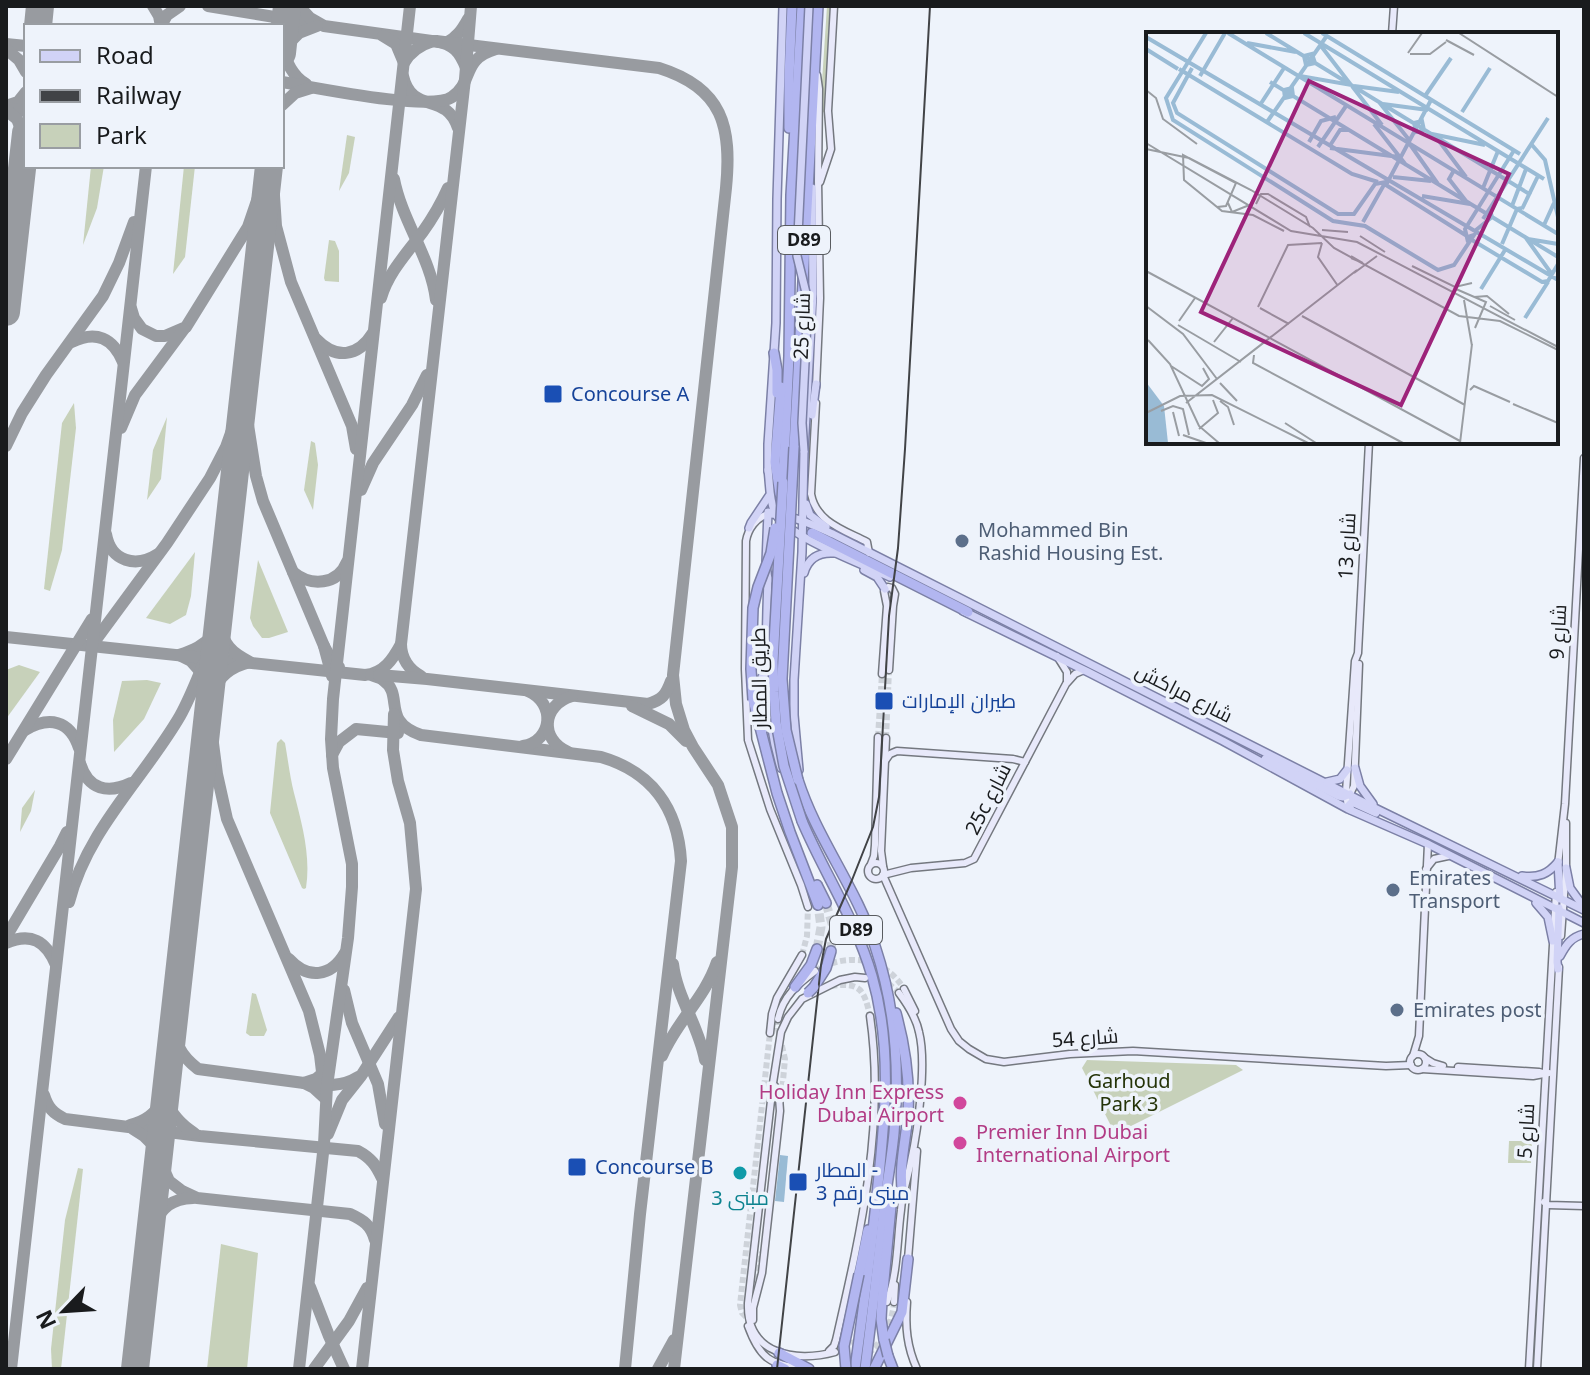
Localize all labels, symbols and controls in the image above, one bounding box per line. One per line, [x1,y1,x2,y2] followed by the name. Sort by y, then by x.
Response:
[24,24,284,168] legend
[1146,32,1558,444] inset map
[96,38,154,71] text: Road
[96,78,182,111] text: Railway
[96,118,147,151] text: Park
[778,226,830,254] road number: D89
[787,292,817,360] street label: شارع 25
[571,380,689,407] place label: Concourse A
[542,383,564,405] marker: Concourse A
[1331,512,1363,580] street label: شارع 13
[978,516,1163,566] place label: Mohammed Bin Rashid Housing Est.
[953,532,971,550] marker: Mohammed Bin Rashid Housing Est.
[1543,604,1573,660] street label: شارع 9
[744,627,773,730] street label: طريق المطار
[1131,657,1237,729] street label: شارع مراكش
[902,687,1016,714] place label: طيران الإمارات
[873,690,895,712] marker: طيران الإمارات
[958,759,1018,839] street label: 25c شارع
[1409,864,1500,914] place label: Emirates Transport
[1384,881,1402,899] marker: Emirates Transport
[830,916,882,944] road number: D89
[1413,996,1542,1023] place label: Emirates post
[1388,1001,1406,1019] marker: Emirates post
[1051,1022,1119,1054] street label: شارع 54
[1087,1067,1171,1117] park label: Garhoud Park 3
[759,1078,944,1128] place label: Holiday Inn Express Dubai Airport
[951,1094,969,1112] marker: Holiday Inn Express Dubai Airport
[1511,1103,1541,1159] street label: شارع 5
[976,1118,1170,1168] place label: Premier Inn Dubai International Airport
[951,1134,969,1152] marker: Premier Inn Dubai International Airport
[595,1153,713,1180] place label: Concourse B
[566,1156,588,1178] marker: Concourse B
[815,1156,909,1207] place label: المطار - مبنى رقم 3
[731,1164,749,1182] marker: مبنى 3
[787,1171,809,1193] marker: المطار - مبنى رقم 3
[711,1184,769,1211] place label: مبنى 3
[24,1271,104,1351] north arrow
[28,1305,62,1334] text: N

